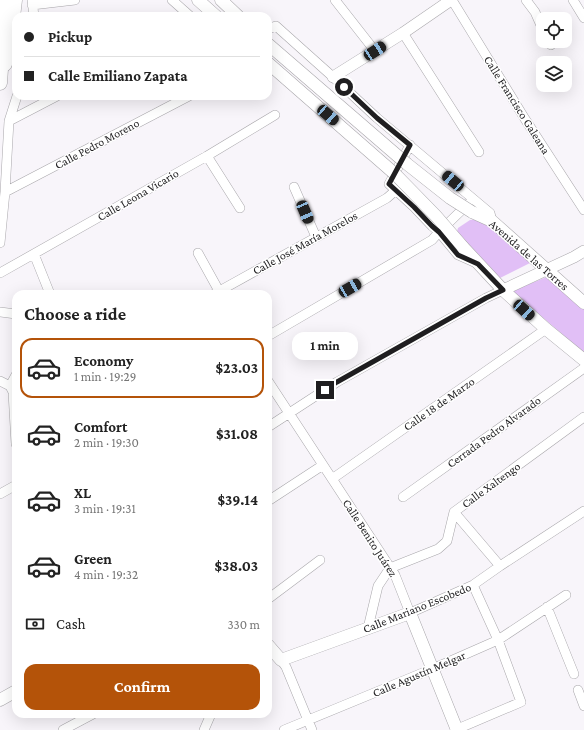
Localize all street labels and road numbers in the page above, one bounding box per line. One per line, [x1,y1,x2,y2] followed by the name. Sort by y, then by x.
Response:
[481,53,553,157] street label: Calle Francisco Galeana
[52,116,142,172] street label: Calle Pedro Moreno
[95,166,181,224] street label: Calle Leona Vicario
[250,208,360,278] street label: Calle José María Morelos
[486,217,572,294] street label: Avenida de las Torres
[401,374,477,434] street label: Calle 18 de Marzo
[444,393,544,471] street label: Cerrada Pedro Alvarado
[459,459,523,511] street label: Calle Xaltengo
[340,497,400,579] street label: Calle Benito Juárez
[361,580,473,636] street label: Calle Mariano Escobedo
[370,648,468,700] street label: Calle Agustín Melgar

